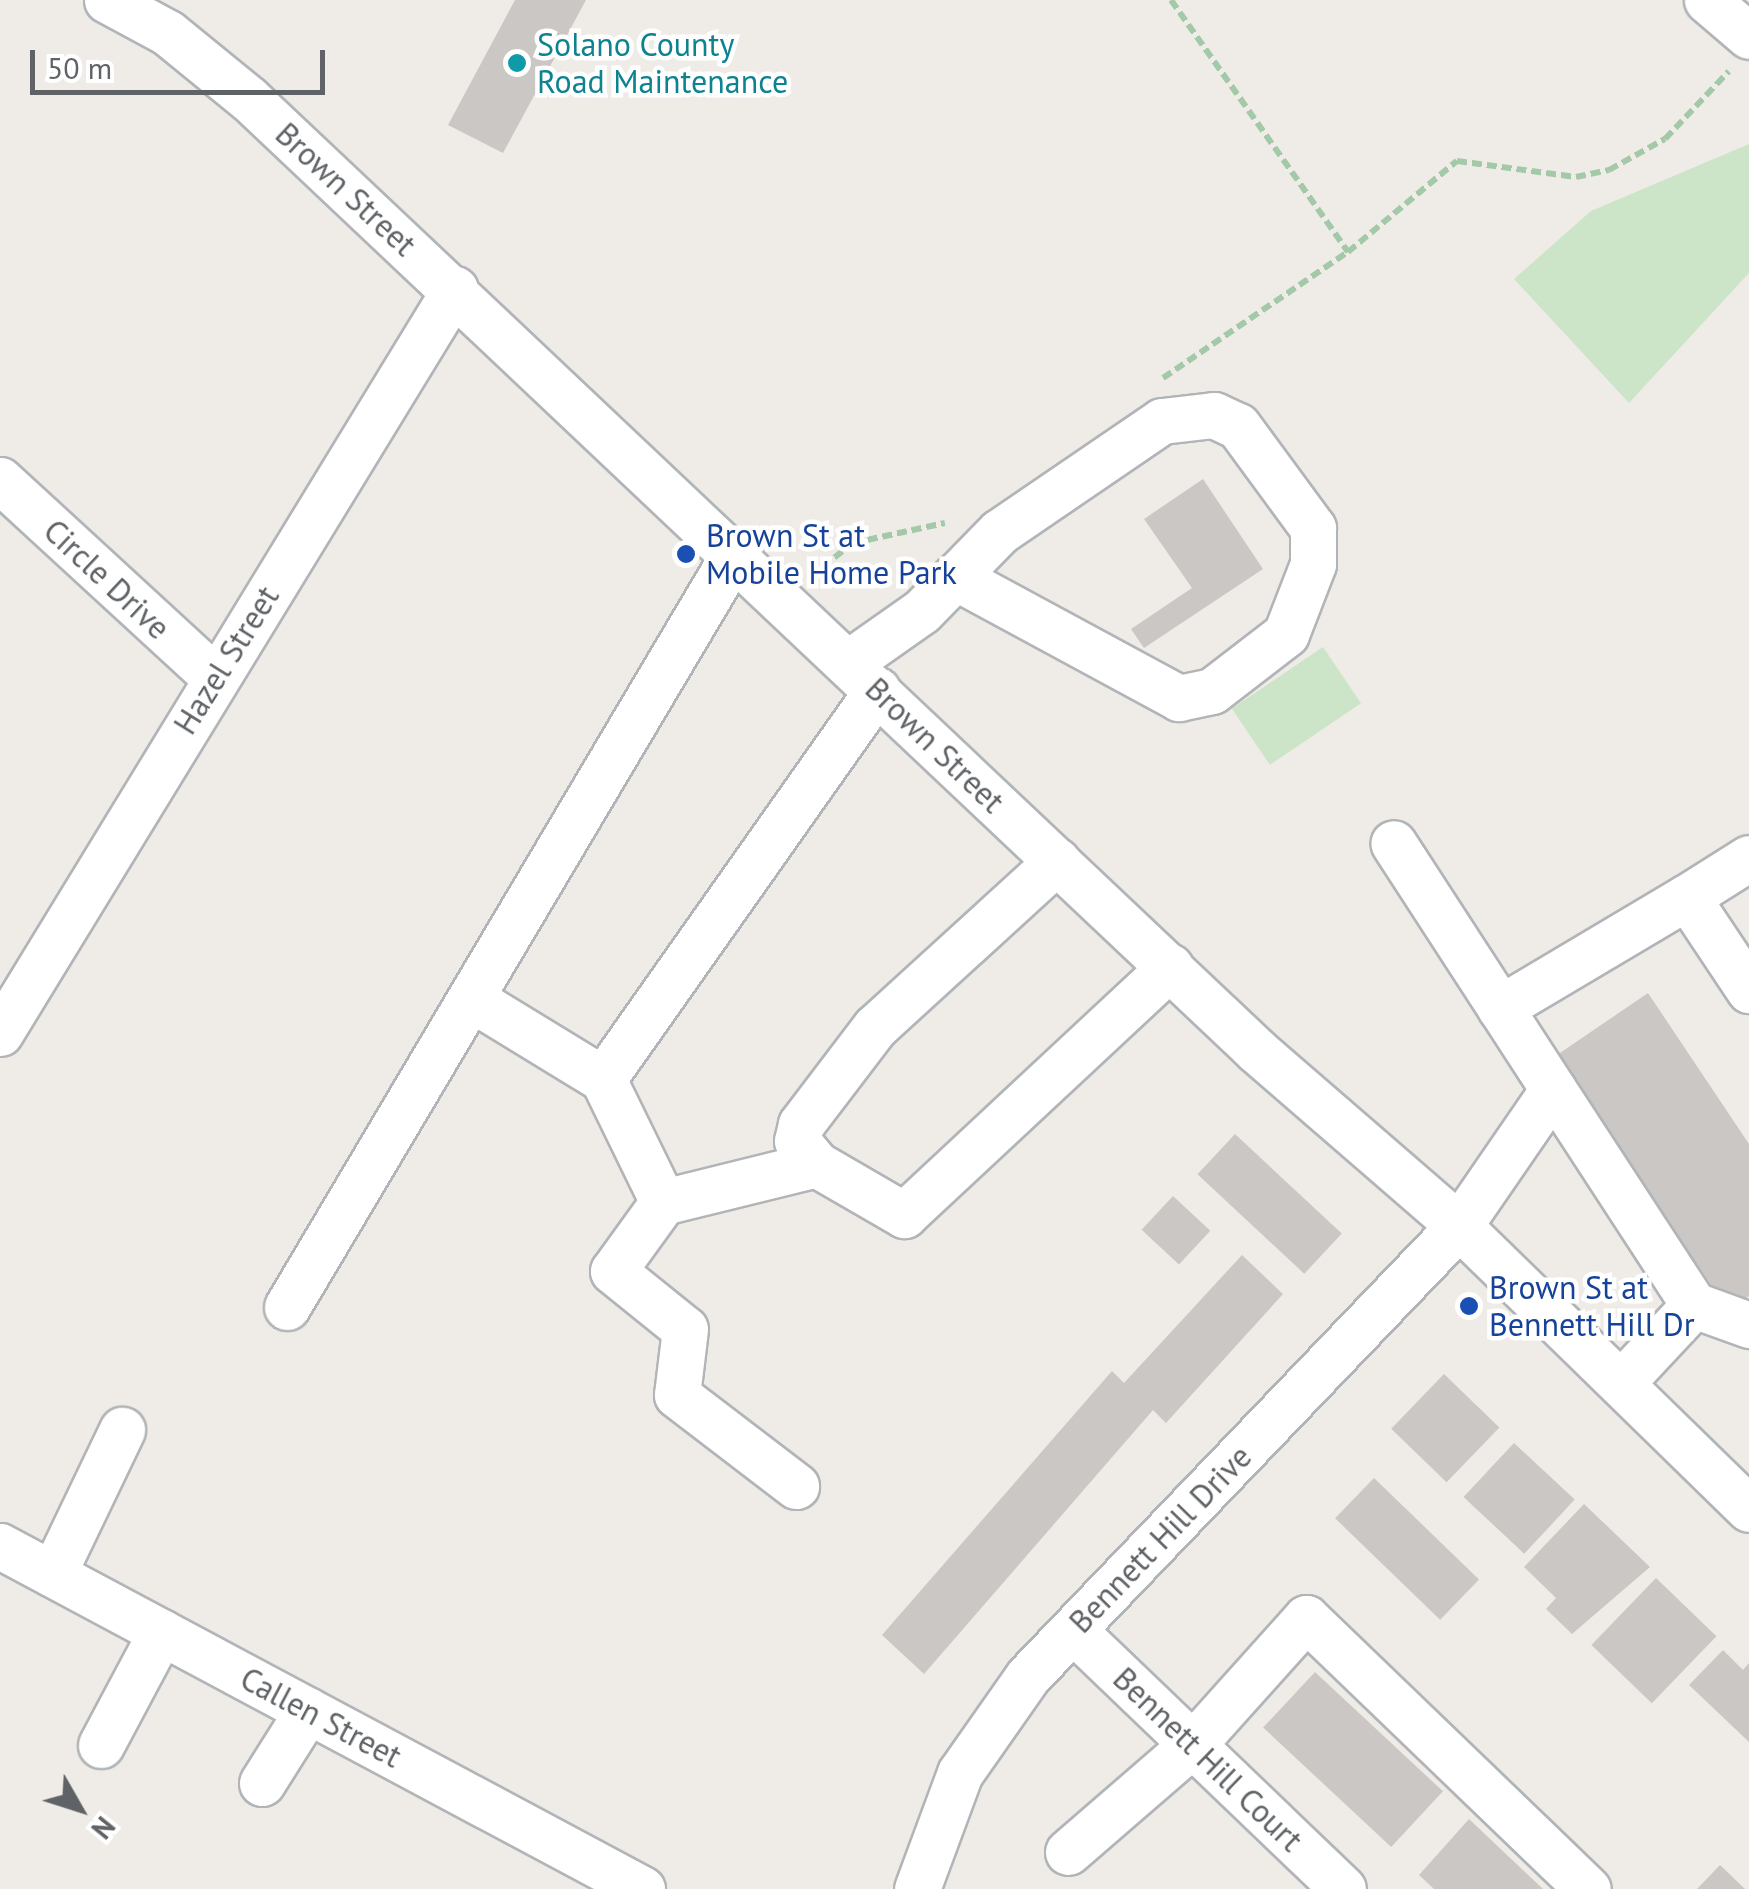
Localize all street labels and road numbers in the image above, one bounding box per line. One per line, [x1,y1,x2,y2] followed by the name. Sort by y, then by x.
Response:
[268,114,424,264] street label: Brown Street
[36,511,178,647] street label: Circle Drive
[165,579,287,741] street label: Hazel Street
[858,669,1012,821] street label: Brown Street
[1061,1437,1259,1641] street label: Bennett Hill Drive
[234,1659,408,1775] street label: Callen Street
[1105,1659,1311,1859] street label: Bennett Hill Court

